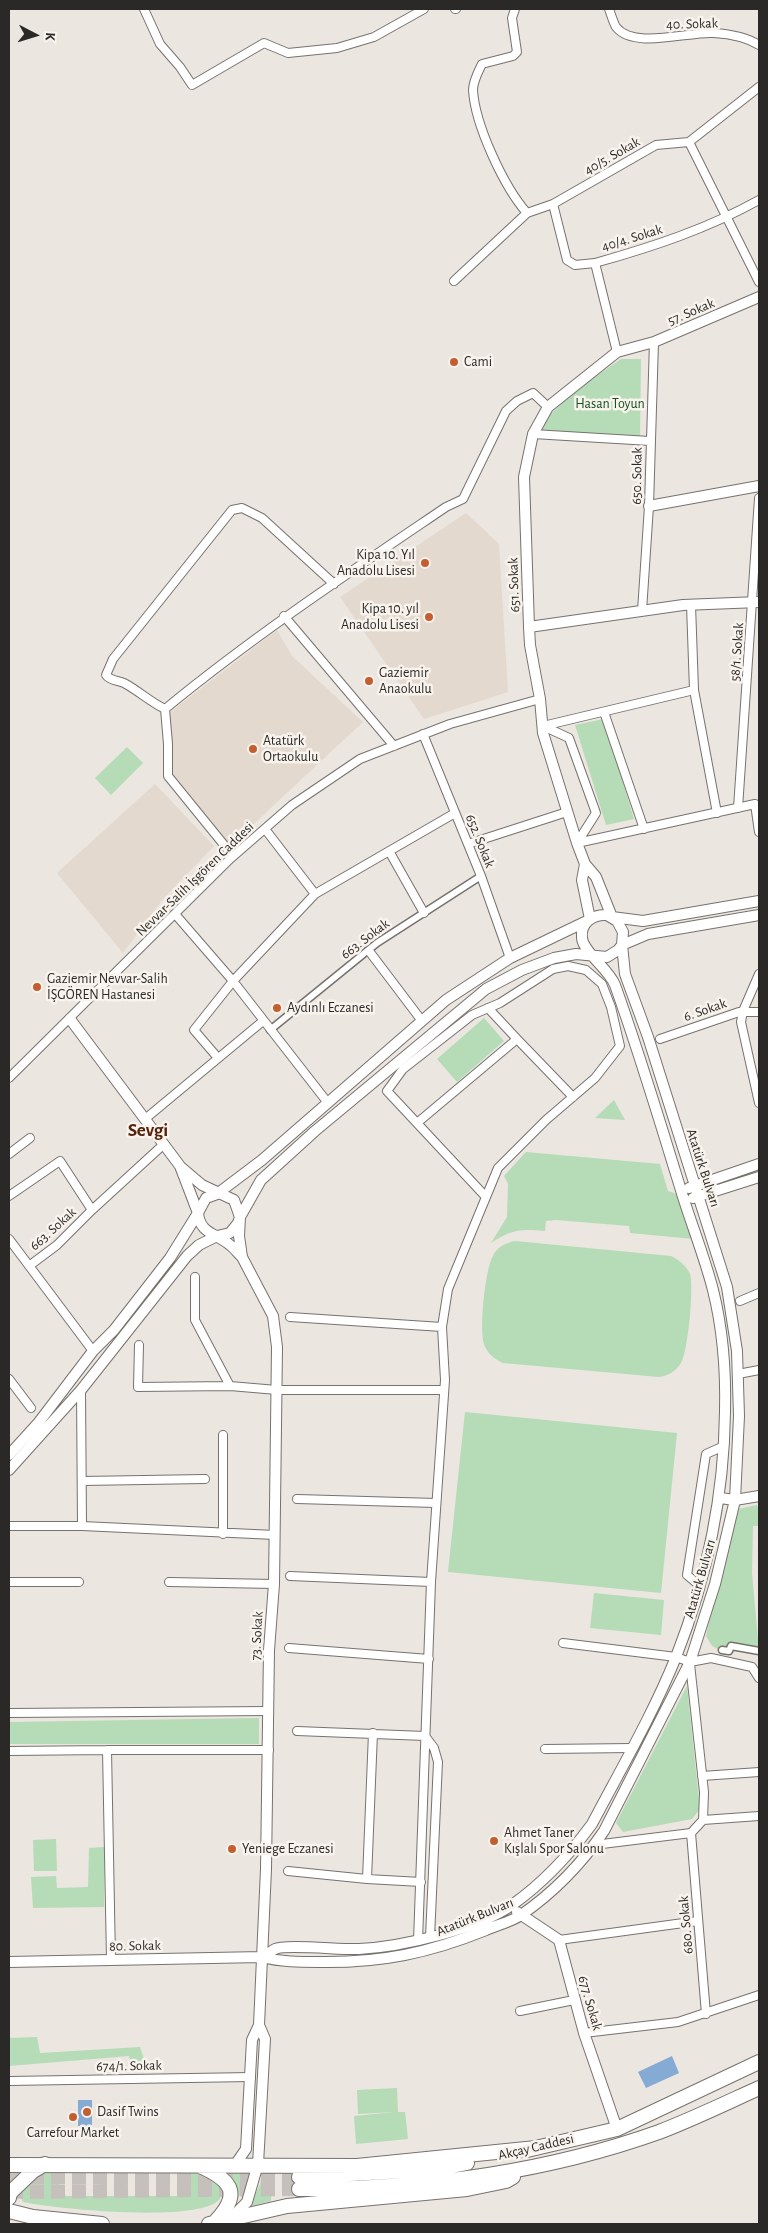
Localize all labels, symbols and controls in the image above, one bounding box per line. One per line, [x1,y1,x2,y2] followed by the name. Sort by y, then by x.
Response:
[10,10,60,60] north arrow
[666,15,718,33] street label: 40. Sokak
[43,32,57,41] text: K
[581,133,643,179] street label: 40/5. Sokak
[600,221,664,255] street label: 40/4. Sokak
[665,295,717,329] street label: 57. Sokak
[464,354,492,370] place label: Cami
[448,356,460,368] marker: Cami
[575,396,645,412] park label: Hasan Toyun
[628,447,646,505] street label: 650. Sokak
[337,547,415,580] place label: Kipa 10. Yıl Anadolu Lisesi
[419,557,431,569] marker: Kipa 10. Yıl Anadolu Lisesi
[505,557,523,613] street label: 651. Sokak
[341,601,419,634] place label: Kipa 10. yıl Anadolu Lisesi
[423,611,435,623] marker: Kipa 10. yıl Anadolu Lisesi
[727,622,747,682] street label: 58/1. Sokak
[379,665,432,698] place label: Gaziemir Anaokulu
[363,675,375,687] marker: Gaziemir Anaokulu
[263,733,318,766] place label: Atatürk Ortaokulu
[247,743,259,755] marker: Atatürk Ortaokulu
[462,812,498,870] street label: 652. Sokak
[133,818,257,940] street label: Nevvar-Salih İşgören Caddesi
[337,915,393,963] street label: 663. Sokak
[47,971,168,1004] place label: Gaziemir Nevvar-Salih İŞGÖREN Hastanesi
[31,981,43,993] marker: Gaziemir Nevvar-Salih İŞGÖREN Hastanesi
[681,995,729,1025] street label: 6. Sokak
[287,1000,374,1016] place label: Aydınlı Eczanesi
[271,1002,283,1014] marker: Aydınlı Eczanesi
[128,1119,168,1141] district label: Sevgi
[682,1127,724,1209] street label: Atatürk Bulvarı
[26,1204,80,1254] street label: 663. Sokak
[681,1538,719,1620] street label: Atatürk Bulvarı
[247,1611,267,1661] street label: 73. Sokak
[504,1825,604,1858] place label: Ahmet Taner Kışlalı Spor Salonu
[488,1835,500,1847] marker: Ahmet Taner Kışlalı Spor Salonu
[242,1841,334,1857] place label: Yeniege Eczanesi
[226,1843,238,1855] marker: Yeniege Eczanesi
[434,1894,516,1940] street label: Atatürk Bulvarı
[675,1895,697,1955] street label: 680. Sokak
[109,1937,161,1955] street label: 80. Sokak
[574,1974,606,2032] street label: 677. Sokak
[96,2057,162,2075] street label: 674/1. Sokak
[97,2104,159,2120] place label: Dasif Twins
[81,2106,93,2118] marker: Dasif Twins
[67,2111,79,2123] marker: Carrefour Market
[27,2125,119,2141] place label: Carrefour Market
[496,2130,576,2164] street label: Akçay Caddesi

